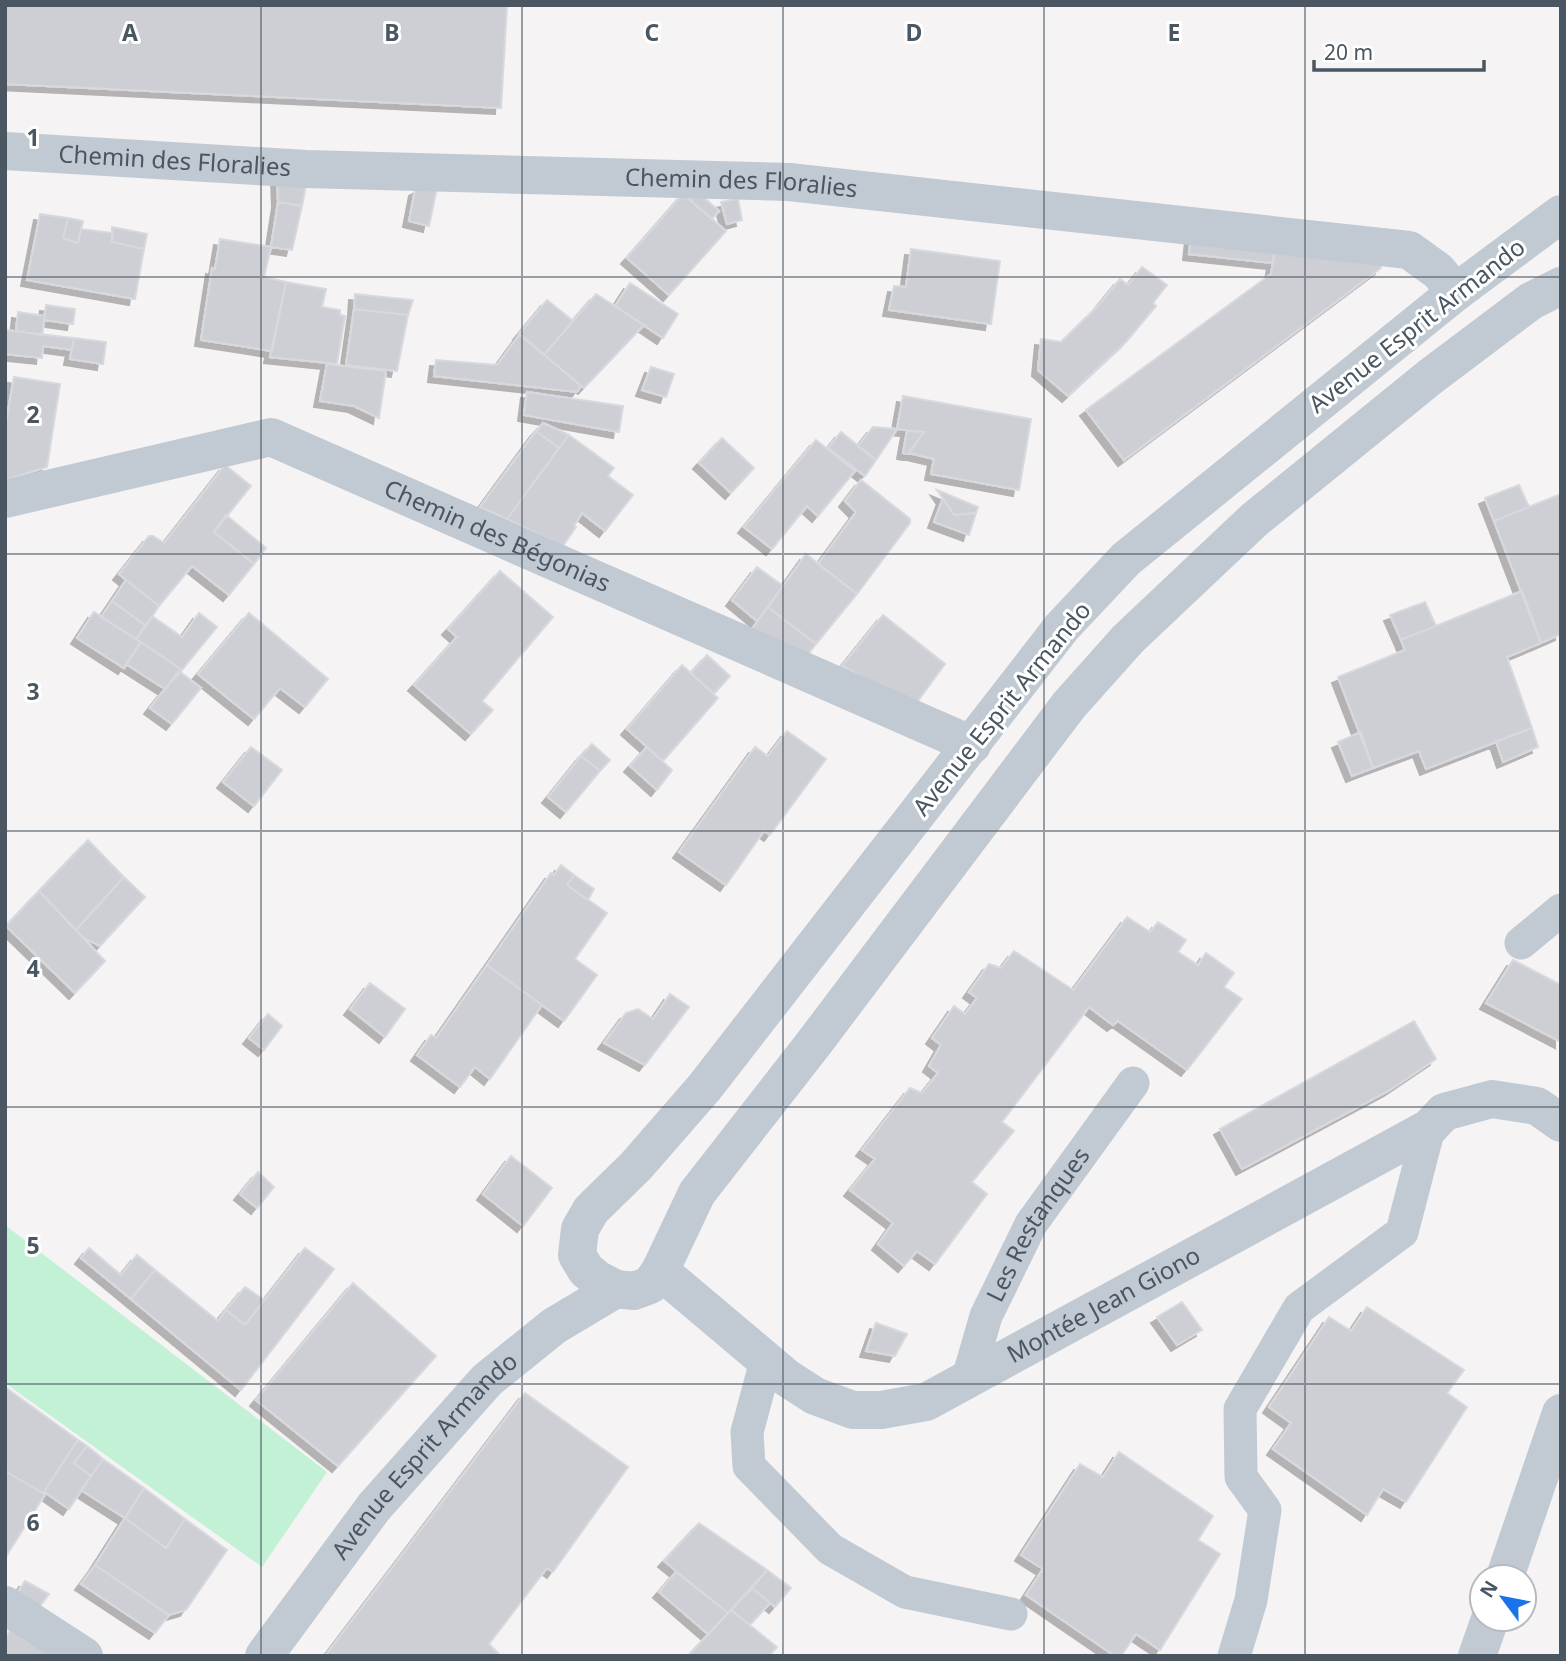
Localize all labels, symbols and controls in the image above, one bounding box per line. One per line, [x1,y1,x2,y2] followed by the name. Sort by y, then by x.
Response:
[122,16,138,48] text: A
[384,16,400,48] text: B
[645,16,660,48] text: C
[906,16,922,48] text: D
[1168,16,1180,48] text: E
[1314,28,1484,72] scale bar
[1324,38,1373,66] text: 20 m
[26,121,40,153] text: 1
[58,136,292,183] street label: Chemin des Floralies
[624,160,859,204] street label: Chemin des Floralies
[1301,230,1531,420] street label: Avenue Esprit Armando
[26,398,40,430] text: 2
[379,471,616,599] street label: Chemin des Bégonias
[904,594,1097,822] street label: Avenue Esprit Armando
[26,675,40,707] text: 3
[26,952,40,984] text: 4
[978,1140,1096,1307] street label: Les Restanques
[26,1229,40,1261] text: 5
[1001,1238,1206,1370] street label: Montée Jean Giono
[323,1344,524,1565] street label: Avenue Esprit Armando
[26,1506,40,1538] text: 6
[1468,1563,1538,1633] north arrow
[1473,1576,1504,1602] text: N

